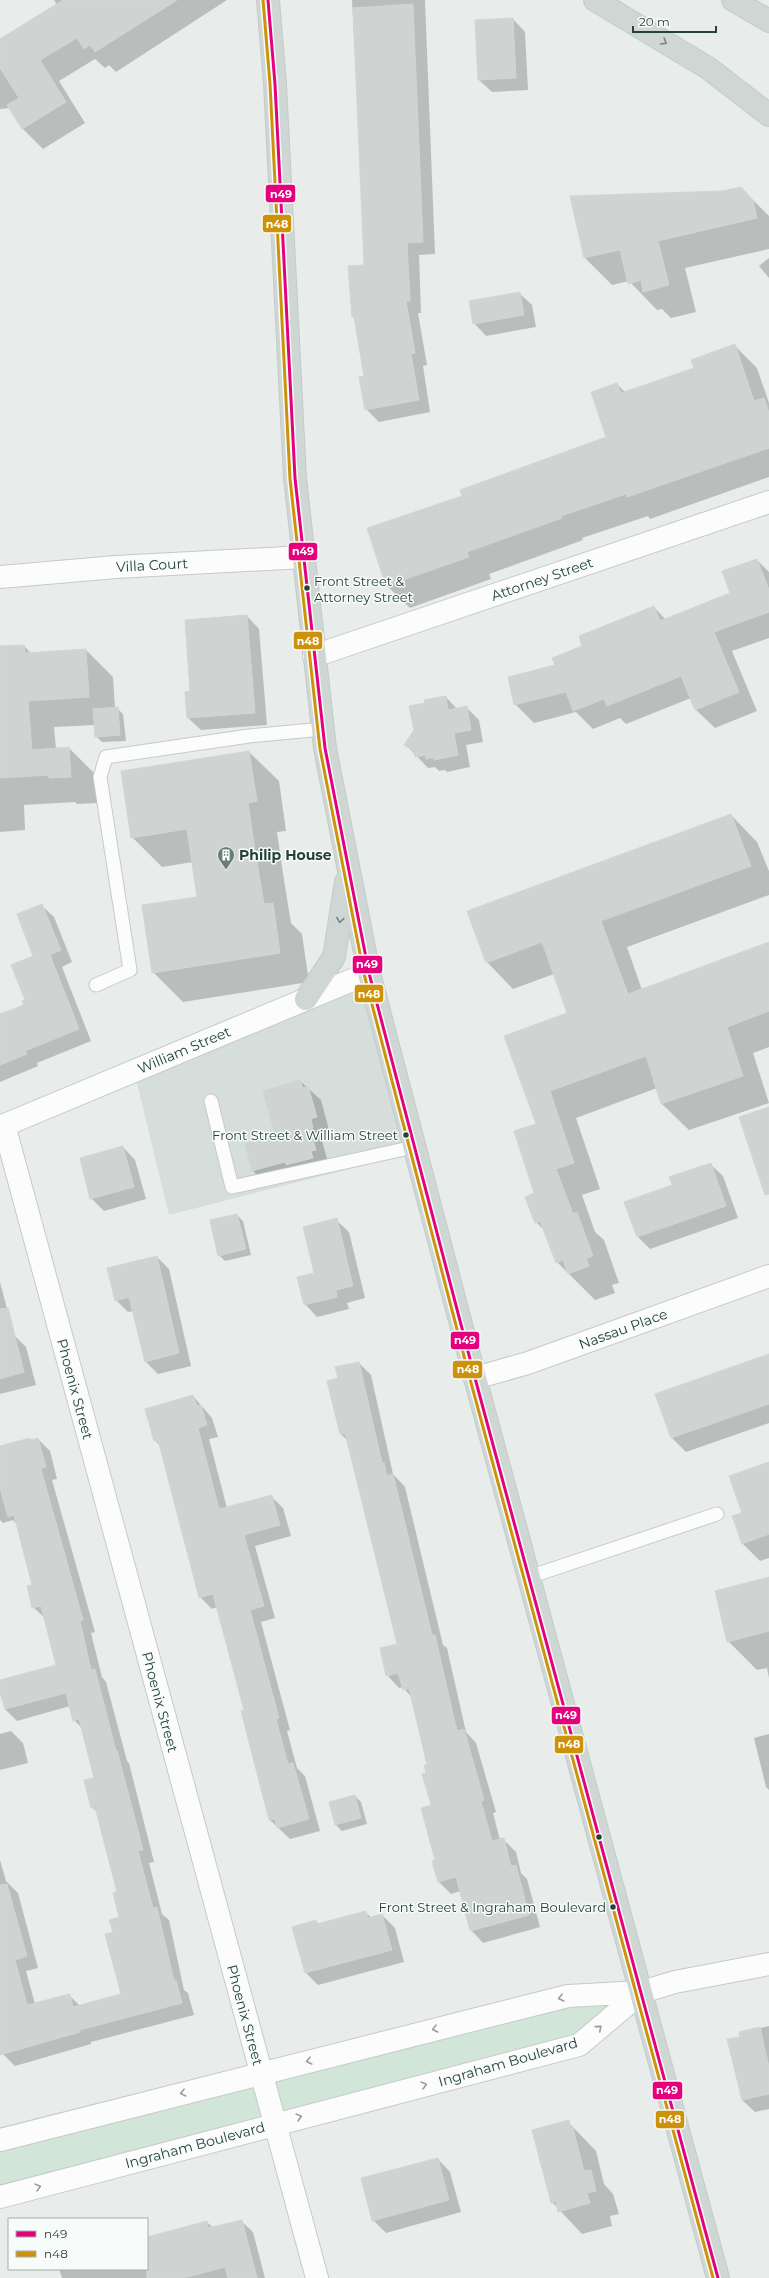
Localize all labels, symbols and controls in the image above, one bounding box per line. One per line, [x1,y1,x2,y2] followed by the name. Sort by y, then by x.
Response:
[633,8,716,34] scale bar
[639,14,670,29] text: 20 m
[660,37,667,44] one-way arrow
[265,184,296,203] line badge: n49
[270,187,292,201] text: n49
[262,214,292,233] line badge: n48
[266,217,288,231] text: n48
[288,542,318,561] line badge: n49
[292,544,314,558] text: n49
[489,553,596,605] street label: Attorney Street
[116,554,189,576] street label: Villa Court
[314,573,413,605] place label: Front Street & Attorney Street
[302,583,312,593] marker: Front Street & Attorney Street
[293,631,323,650] line badge: n48
[297,634,319,648] text: n48
[216,845,236,870] building icon: Philip House
[239,846,332,864] place label: Philip House
[336,917,345,923] one-way arrow
[352,955,383,974] line badge: n49
[356,957,378,971] text: n49
[354,984,384,1003] line badge: n48
[358,987,380,1001] text: n48
[135,1022,234,1078] street label: William Street
[212,1127,398,1143] place label: Front Street & William Street
[401,1130,411,1140] marker: Front Street & William Street
[576,1305,670,1353] street label: Nassau Place
[450,1331,480,1350] line badge: n49
[454,1333,476,1347] text: n49
[53,1337,97,1442] street label: Phoenix Street
[452,1360,483,1379] line badge: n48
[457,1362,479,1376] text: n48
[138,1650,182,1755] street label: Phoenix Street
[551,1706,581,1725] line badge: n49
[555,1708,577,1722] text: n49
[554,1735,584,1754] line badge: n48
[558,1737,580,1751] text: n48
[594,1832,604,1842] unlabelled marker
[379,1899,606,1915] place label: Front Street & Ingraham Boulevard
[608,1902,618,1912] marker: Front Street & Ingraham Boulevard
[223,1963,267,2068] street label: Phoenix Street
[558,1993,564,2001] one-way arrow
[432,2024,439,2033] one-way arrow
[594,2025,602,2032] one-way arrow
[436,2033,580,2091] street label: Ingraham Boulevard
[306,2056,312,2064] one-way arrow
[421,2081,428,2090] one-way arrow
[652,2081,683,2100] line badge: n49
[656,2083,678,2097] text: n49
[180,2088,187,2097] one-way arrow
[655,2110,685,2129] line badge: n48
[659,2112,681,2126] text: n48
[295,2114,302,2122] one-way arrow
[123,2118,267,2172] street label: Ingraham Boulevard
[34,2183,41,2192] one-way arrow
[8,2218,148,2270] legend
[44,2226,67,2241] text: n49
[44,2246,68,2261] text: n48

